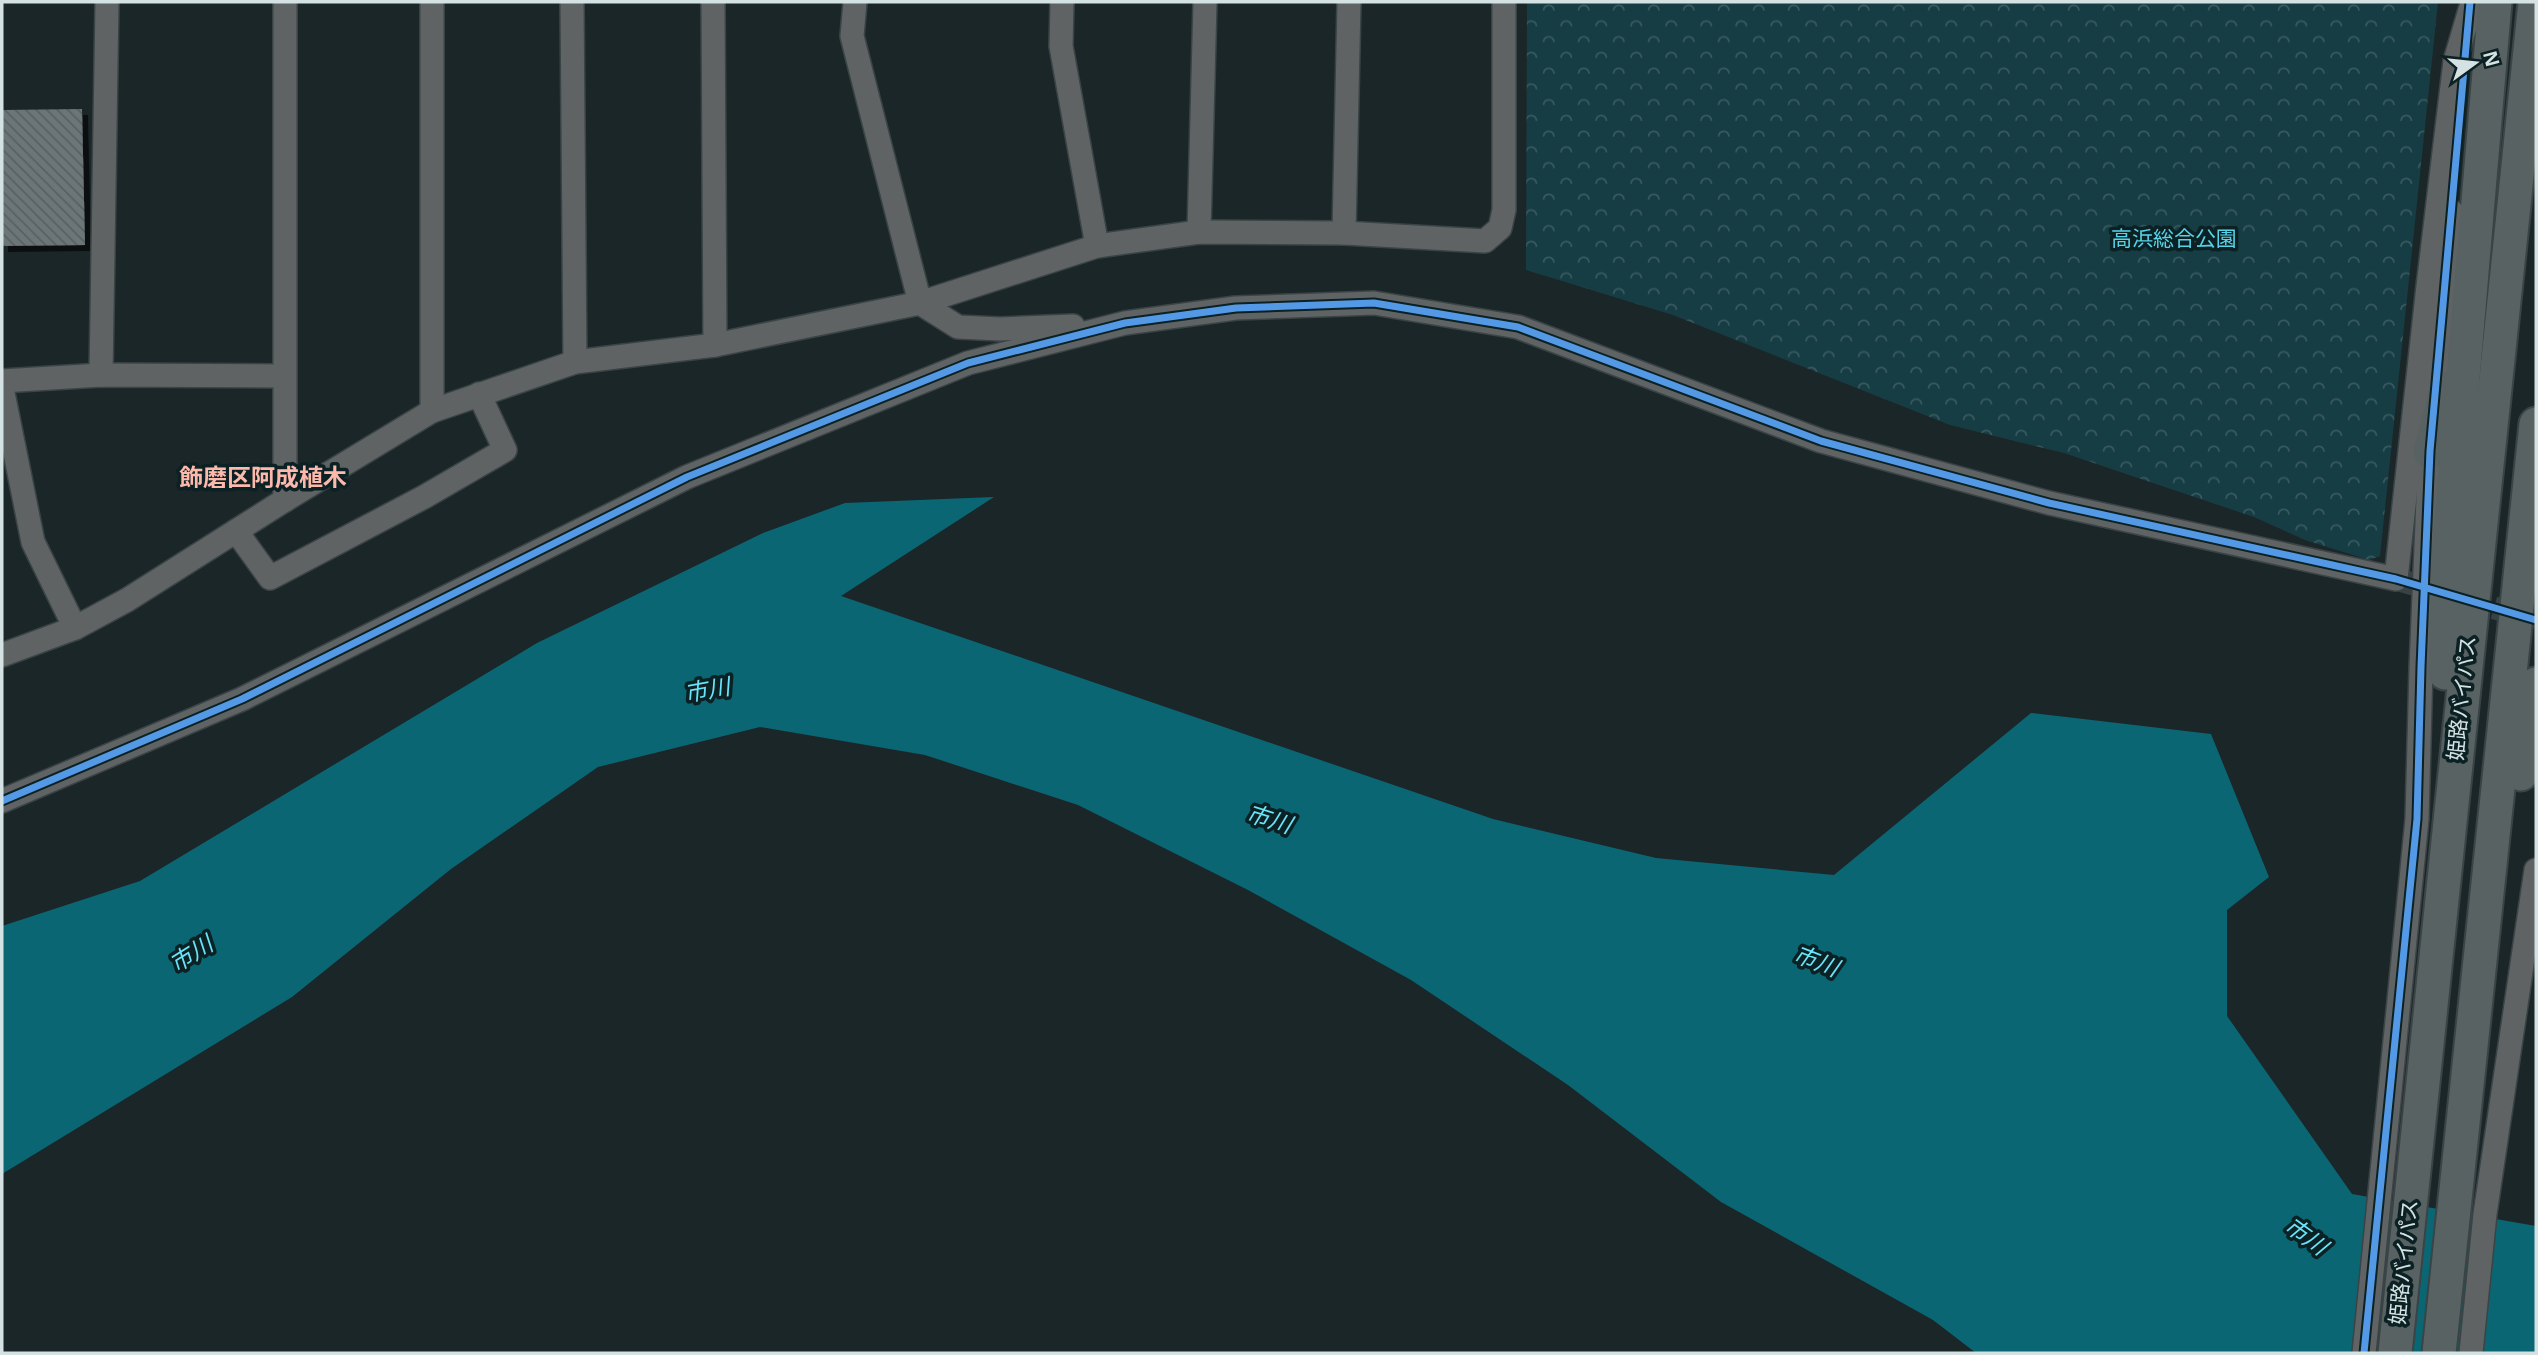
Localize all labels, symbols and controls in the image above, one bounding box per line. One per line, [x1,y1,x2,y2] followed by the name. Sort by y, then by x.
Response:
[2440,28,2510,98] north arrow
[2477,48,2506,69] text: N
[2111,224,2237,252] park label: 高浜総合公園
[179,460,347,493] district label: 飾磨区阿成植木
[2441,634,2481,762] street label: 姫路バイパス
[681,669,735,709] water label: 市川
[1243,796,1299,841] water label: 市川
[162,926,221,979] water label: 市川
[1789,937,1846,984] water label: 市川
[2383,1198,2423,1326] street label: 姫路バイパス
[2279,1209,2337,1263] water label: 市川

